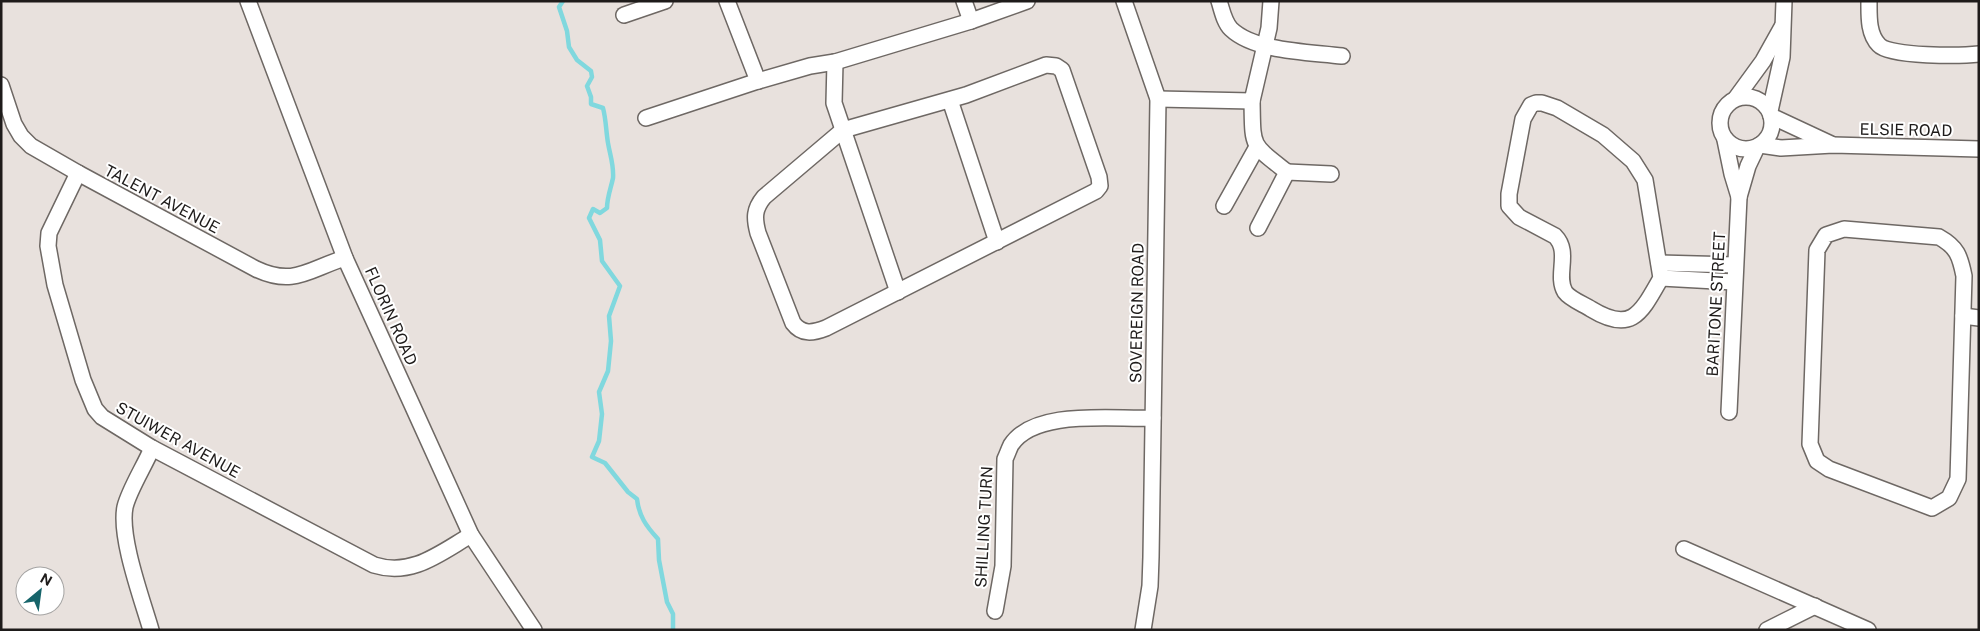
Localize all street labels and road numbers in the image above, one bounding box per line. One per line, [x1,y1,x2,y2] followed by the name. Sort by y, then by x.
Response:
[1859,120,1953,140] street label: ELSIE ROAD
[101,161,223,237] street label: TALENT AVENUE
[1703,231,1729,377] street label: BARITONE STREET
[1126,243,1148,383] street label: SOVEREIGN ROAD
[361,264,421,368] street label: FLORIN ROAD
[113,398,243,482] street label: STUIWER AVENUE
[971,466,997,588] street label: SHILLING TURN

